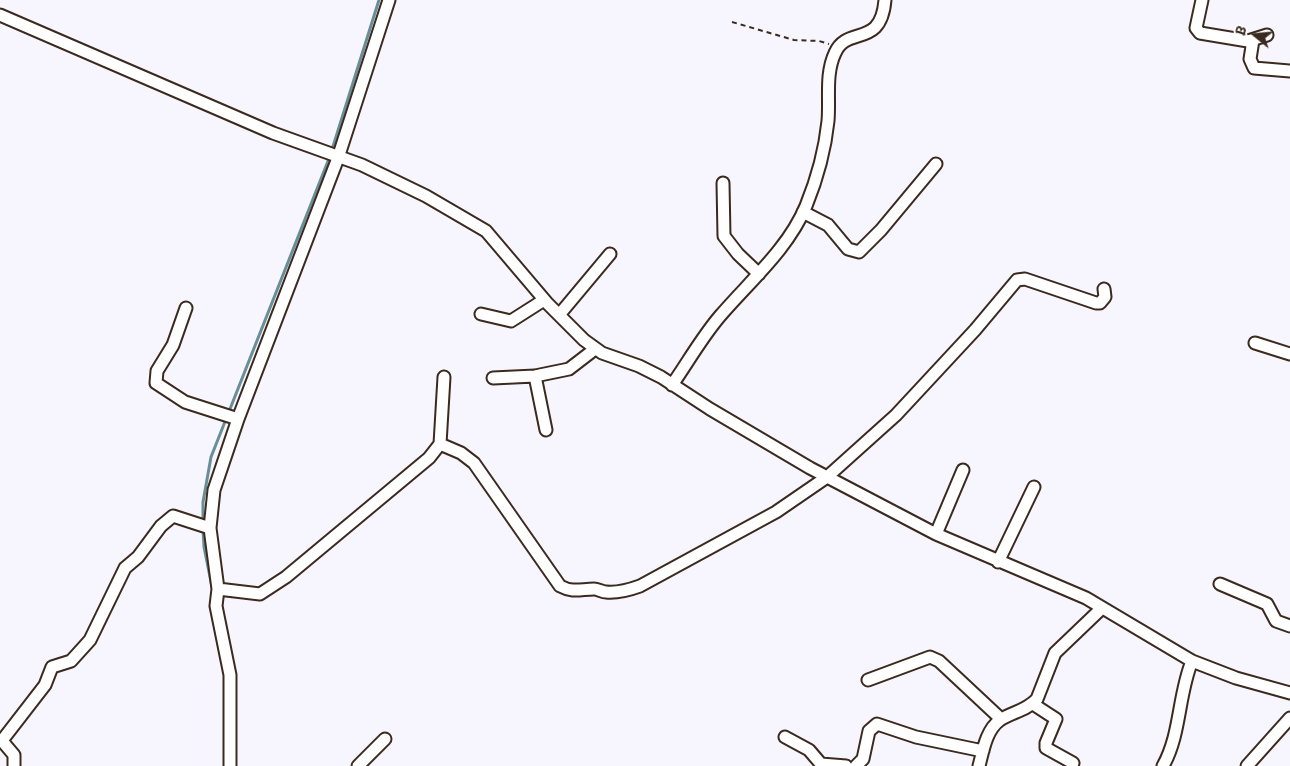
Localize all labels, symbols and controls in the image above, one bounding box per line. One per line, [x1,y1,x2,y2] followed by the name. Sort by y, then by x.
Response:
[1230,10,1280,60] north arrow
[1230,23,1251,38] text: B

